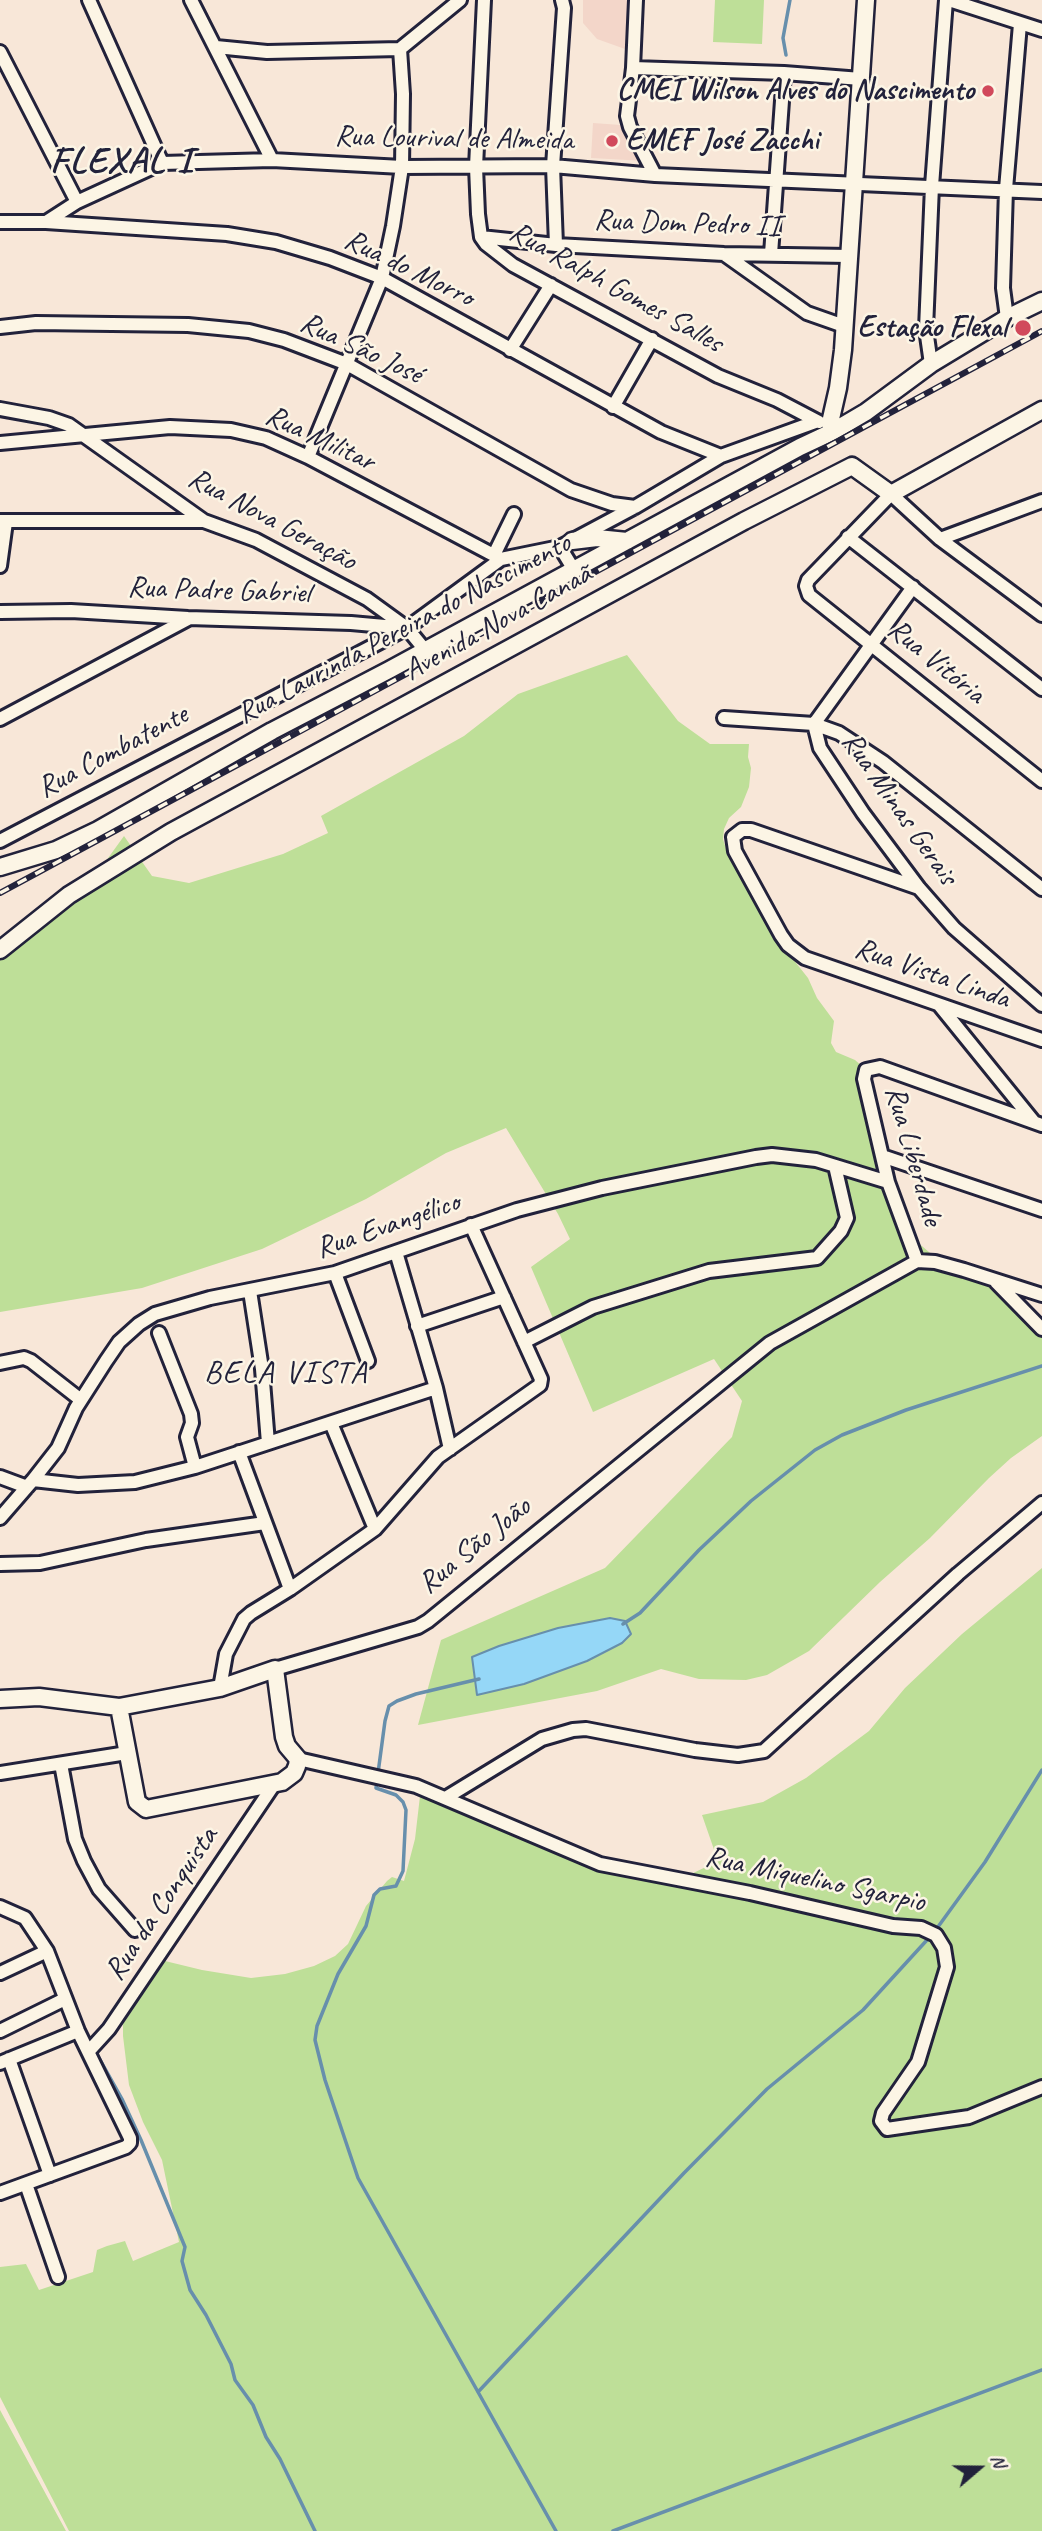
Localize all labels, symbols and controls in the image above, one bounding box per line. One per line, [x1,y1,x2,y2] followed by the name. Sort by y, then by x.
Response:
[617,73,974,109] place label: CMEI Wilson Alves do Nascimento
[980,83,996,99] marker: CMEI Wilson Alves do Nascimento
[334,119,574,159] street label: Rua Lourival de Almeida
[626,123,819,159] place label: EMEF José Zacchi
[604,133,620,149] marker: EMEF José Zacchi
[51,140,193,184] district label: FLEXAL I
[593,203,781,245] street label: Rua Dom Pedro II
[503,214,729,362] street label: Rua Ralph Gomes Salles
[338,222,480,316] street label: Rua do Morro
[294,305,428,393] street label: Rua São José
[857,310,1007,346] place label: Estação Flexal
[1013,318,1033,338] marker: Estação Flexal
[259,398,381,480] street label: Rua Militar
[182,461,362,579] street label: Rua Nova Geração
[231,526,577,732] street label: Rua Laurinda Pereira do Nascimento
[398,557,598,689] street label: Avenida Nova Canaã
[127,570,311,612] street label: Rua Padre Gabriel
[880,612,992,712] street label: Rua Vitória
[32,697,194,807] street label: Rua Combatente
[833,725,965,893] street label: Rua Minas Gerais
[850,931,1014,1017] street label: Rua Vista Linda
[876,1082,950,1230] street label: Rua Liberdade
[311,1185,465,1267] street label: Rua Evangélico
[205,1355,367,1393] district label: BELA VISTA
[411,1490,539,1602] street label: Rua São João
[98,1820,226,1988] street label: Rua da Conquista
[702,1839,928,1921] street label: Rua Miquelino Sgarpio
[944,2433,1014,2503] north arrow
[985,2451,1012,2470] text: N

